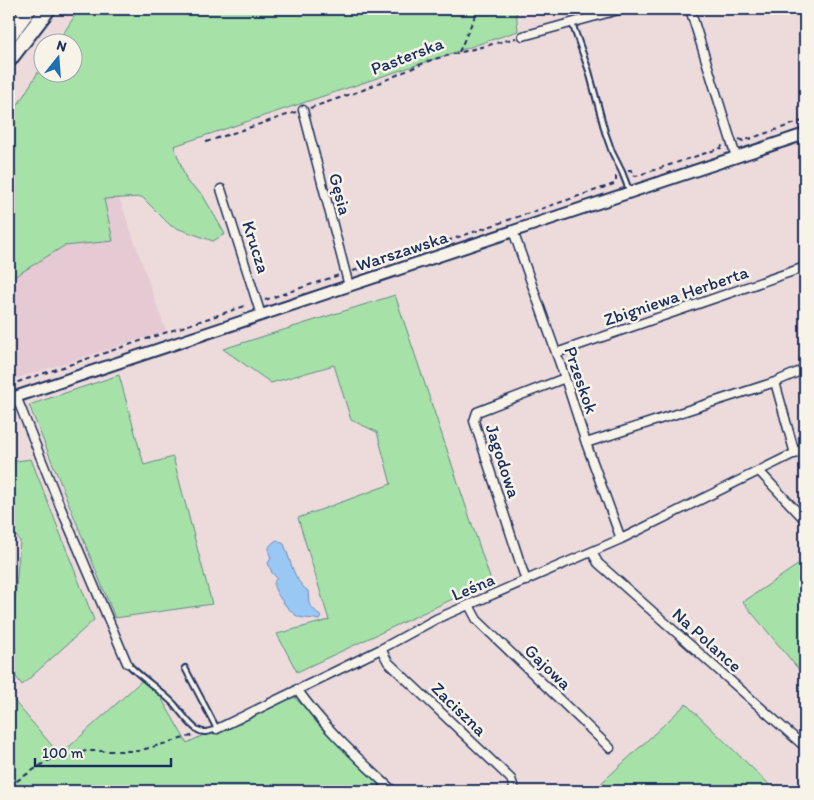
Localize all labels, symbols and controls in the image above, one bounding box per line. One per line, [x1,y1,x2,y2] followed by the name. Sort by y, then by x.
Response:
[32,32,82,82] north arrow
[368,32,447,80] street label: Pasterska
[55,37,69,56] text: N
[324,171,356,218] street label: Gęsia
[237,218,275,276] street label: Krucza
[353,226,451,276] street label: Warszawska
[601,261,752,331] street label: Zbigniewa Herberta
[559,343,603,417] street label: Przeskok
[481,421,525,501] street label: Jagodowa
[448,568,498,606] street label: Leśna
[668,603,746,677] street label: Na Polance
[520,639,577,695] street label: Gajowa
[427,677,492,741] street label: Zaciszna
[35,735,171,767] scale bar
[42,744,84,762] text: 100 m

